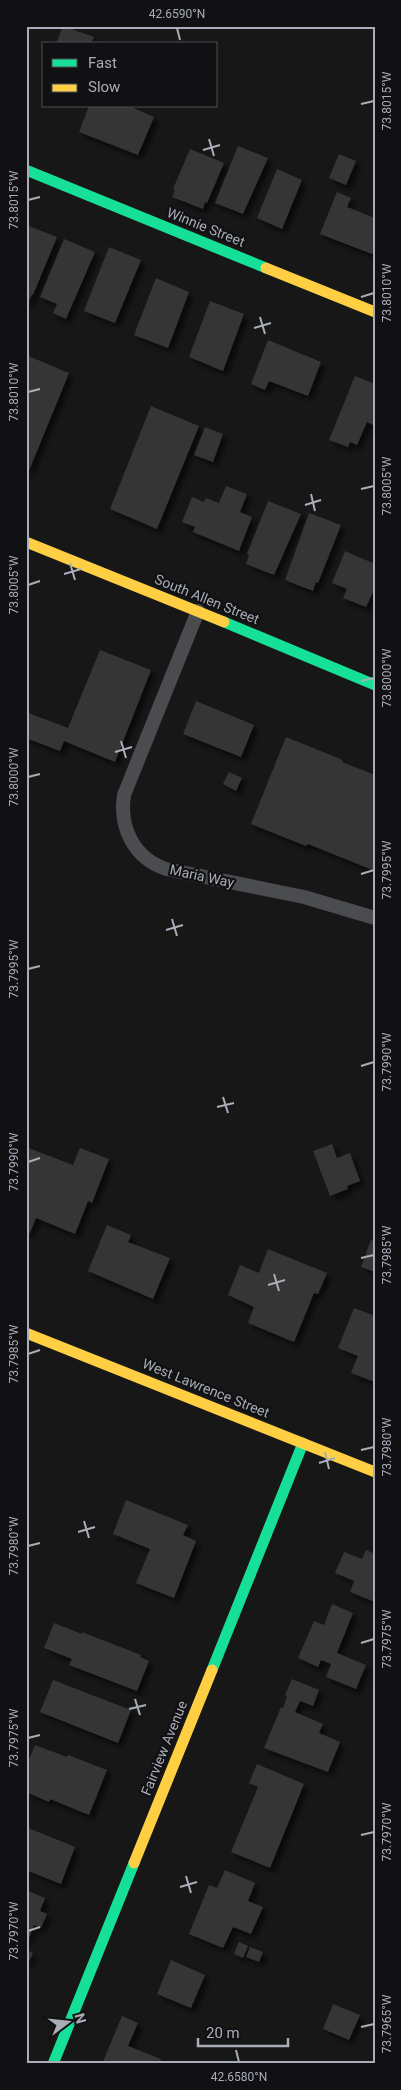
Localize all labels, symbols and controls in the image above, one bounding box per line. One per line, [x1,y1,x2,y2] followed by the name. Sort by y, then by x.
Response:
[149,7,205,21] text: 42.6590°N
[42,42,218,108] legend
[88,54,117,72] text: Fast
[380,71,394,130] text: 73.8015°W
[88,78,120,96] text: Slow
[7,170,21,229] text: 73.8015°W
[165,204,248,250] street label: Winnie Street
[380,263,394,322] text: 73.8010°W
[7,362,21,421] text: 73.8010°W
[380,456,394,515] text: 73.8005°W
[7,555,21,614] text: 73.8005°W
[152,571,262,627] street label: South Allen Street
[380,648,394,707] text: 73.8000°W
[7,747,21,806] text: 73.8000°W
[380,840,394,899] text: 73.7995°W
[168,861,236,891] street label: Maria Way
[7,939,21,998] text: 73.7995°W
[380,1032,394,1091] text: 73.7990°W
[7,1132,21,1191] text: 73.7990°W
[380,1225,394,1284] text: 73.7985°W
[7,1324,21,1383] text: 73.7985°W
[140,1355,272,1421] street label: West Lawrence Street
[380,1417,394,1476] text: 73.7980°W
[7,1516,21,1575] text: 73.7980°W
[380,1609,394,1668] text: 73.7975°W
[138,1698,190,1798] street label: Fairview Avenue
[7,1708,21,1767] text: 73.7975°W
[380,1802,394,1861] text: 73.7970°W
[7,1901,21,1960] text: 73.7970°W
[380,1994,394,2053] text: 73.7965°W
[42,1998,92,2048] north arrow
[71,2011,90,2025] text: N
[198,2015,288,2047] scale bar
[206,2024,240,2042] text: 20 m
[211,2070,267,2084] text: 42.6580°N

